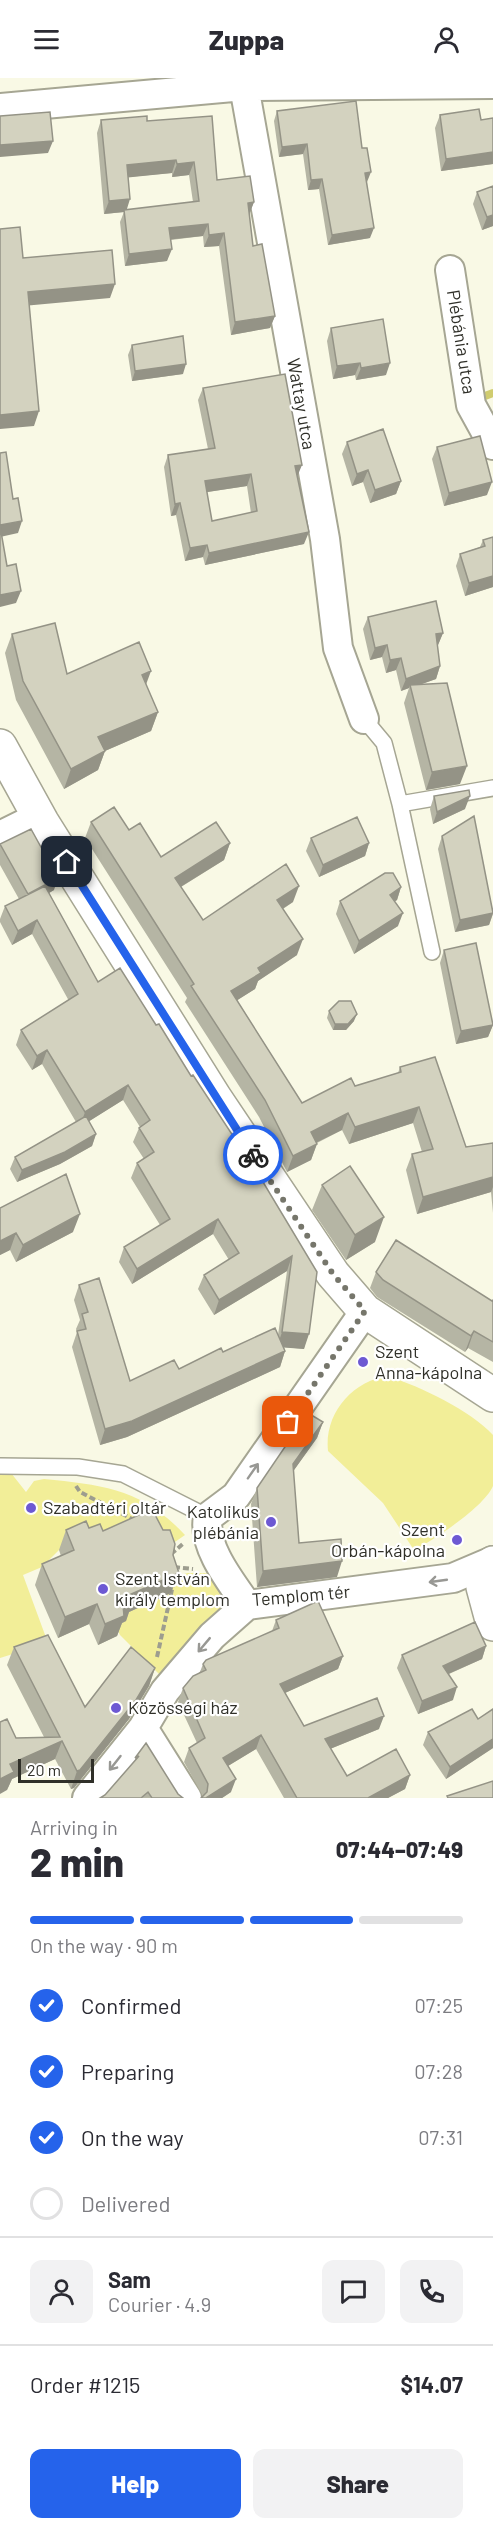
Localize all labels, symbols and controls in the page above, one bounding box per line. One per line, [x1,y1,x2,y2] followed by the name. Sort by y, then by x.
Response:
[30,23,63,56] icon: menu
[209,23,284,55] text: Zuppa
[430,23,463,56] icon: person
[443,288,481,395] street label: Plébánia utca
[283,356,321,451] street label: Wattay utca
[41,836,92,887] pin
[50,845,83,878] icon: home
[223,1125,283,1185] courier
[237,1139,270,1172] icon: bike
[375,1340,482,1383] place label: Szent Anna-kápolna
[356,1355,370,1369] marker: Szent Anna-kápolna
[262,1396,313,1447] pin
[271,1405,304,1438] icon: bag
[247,1464,259,1480] one-way arrow
[43,1496,167,1518] place label: Szabadtéri oltár
[187,1500,259,1543] place label: Katolikus plébánia
[24,1501,38,1515] marker: Szabadtéri oltár
[264,1515,278,1529] marker: Katolikus plébánia
[331,1518,445,1561] place label: Szent Orbán-kápolna
[450,1533,464,1547] marker: Szent Orbán-kápolna
[115,1567,230,1610] place label: Szent István király templom
[429,1575,449,1586] one-way arrow
[251,1580,351,1610] street label: Templom tér
[96,1582,110,1596] marker: Szent István király templom
[198,1637,211,1653] one-way arrow
[128,1696,237,1718] place label: Közösségi ház
[109,1701,123,1715] marker: Közösségi ház
[109,1755,122,1771] one-way arrow
[18,1756,94,1784] scale bar
[27,1760,61,1779] text: 20 m
[30,1815,118,1839] text: Arriving in
[336,1836,463,1862] text: 07:44–07:49
[30,1838,124,1885] text: 2 min
[30,1933,178,1957] text: On the way · 90 m
[30,1989,63,2022] icon: check
[81,1992,181,2018] text: Confirmed
[414,1993,463,2017] text: 07:25
[30,2055,63,2088] icon: check
[81,2058,174,2084] text: Preparing
[414,2059,463,2083] text: 07:28
[30,2121,63,2154] icon: check
[81,2124,184,2150] text: On the way
[418,2125,463,2149] text: 07:31
[81,2190,170,2216] text: Delivered
[30,2260,93,2323] button: person
[322,2260,385,2323] button: chat
[400,2260,463,2323] button: phone
[108,2266,151,2292] text: Sam
[108,2292,211,2316] text: Courier · 4.9
[30,2371,140,2397] text: Order #1215
[400,2371,463,2397] text: $14.07
[30,2449,241,2518] button: Help
[253,2449,463,2518] button: Share

